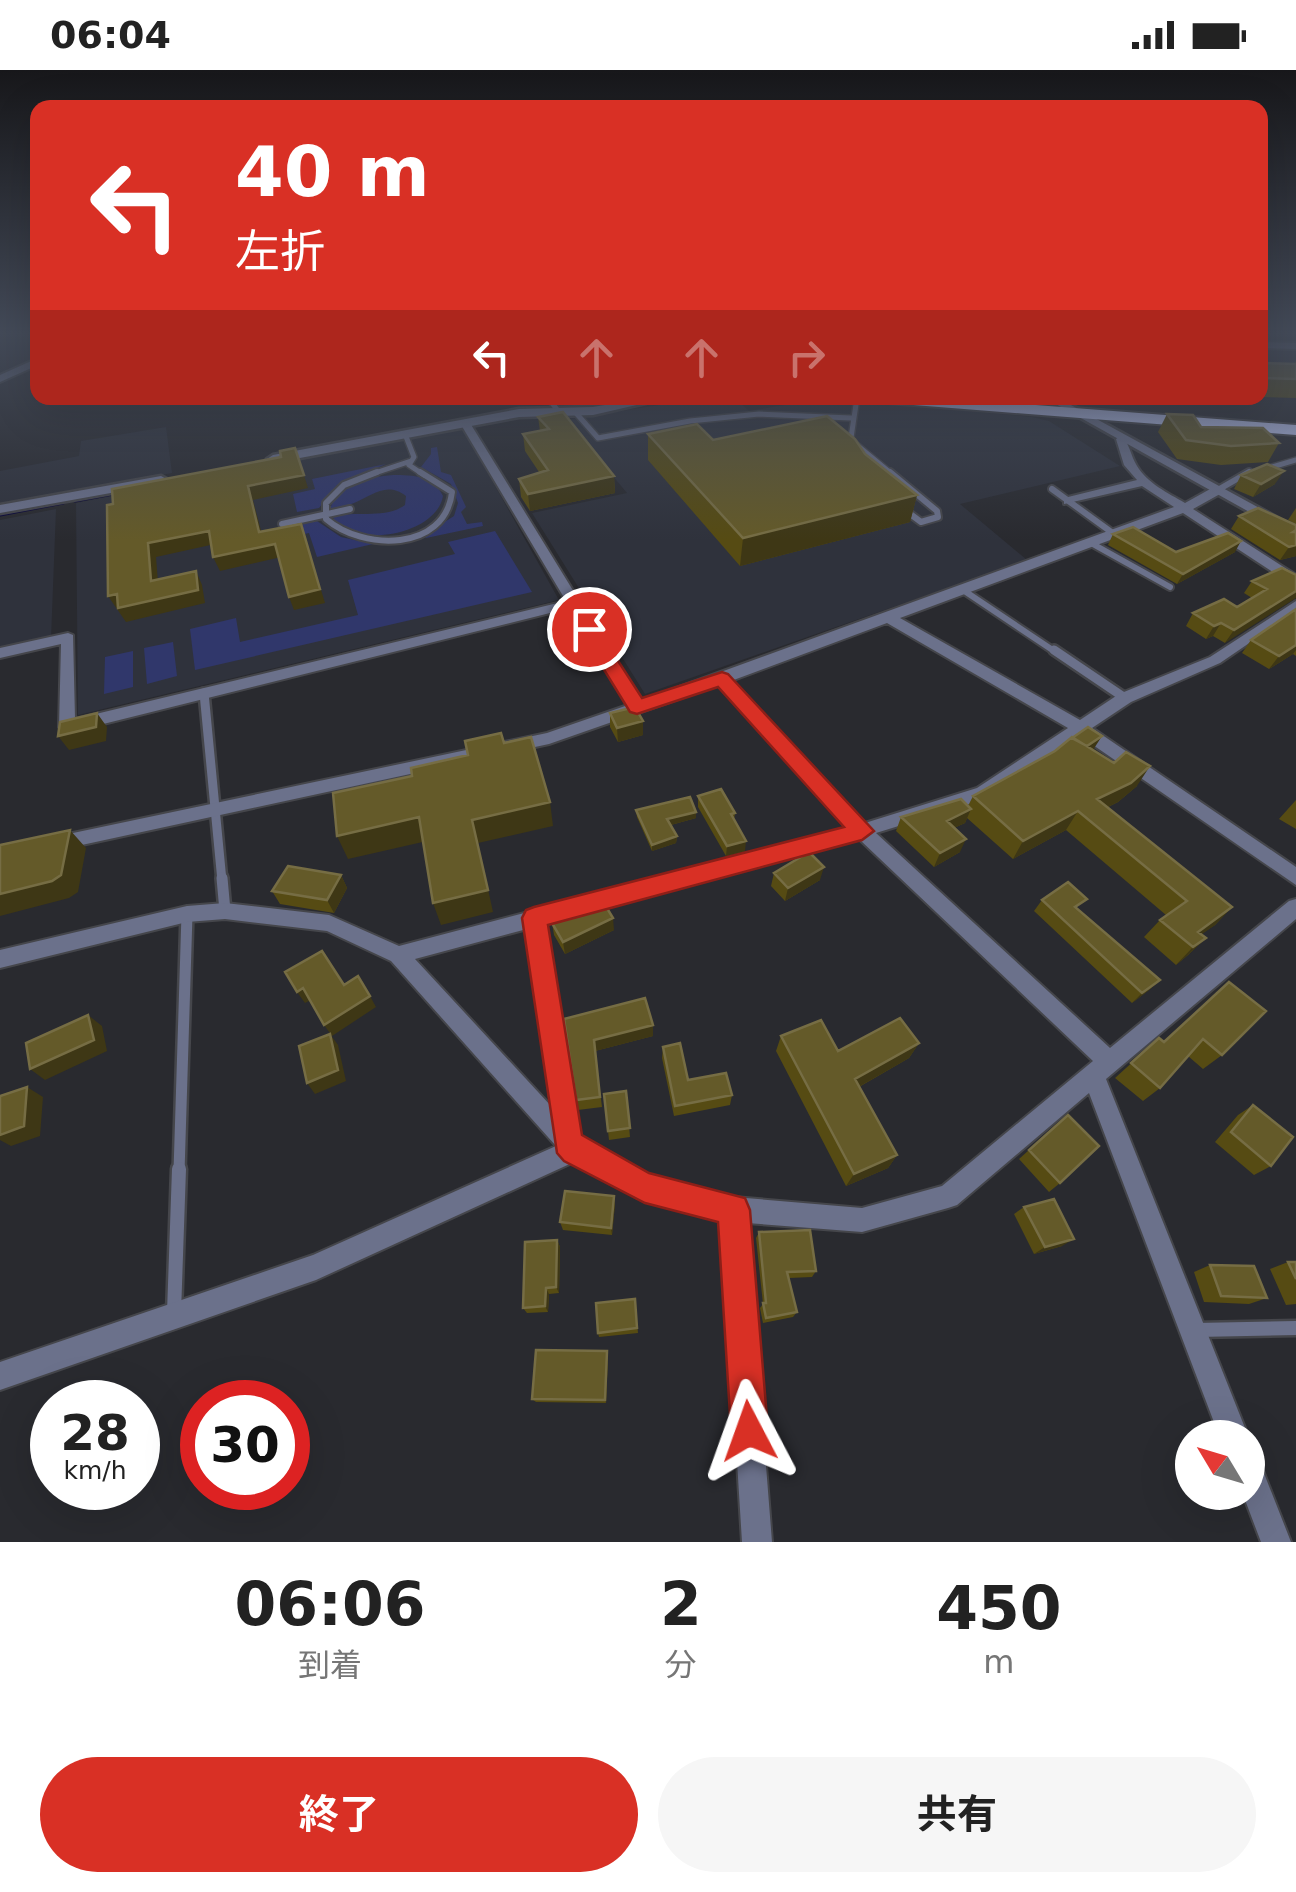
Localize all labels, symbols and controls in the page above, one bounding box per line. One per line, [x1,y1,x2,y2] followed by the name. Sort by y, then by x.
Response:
[50,13,171,57] text: 06:04
[235,131,430,213] text: 40 m
[70,140,200,270] icon: left
[235,225,325,278] text: 左折
[464,330,519,385] icon: left
[569,330,624,385] icon: ahead
[674,330,729,385] icon: ahead
[779,330,834,385] icon: right
[547,587,632,672] pin
[562,602,617,657] icon: arrive
[697,1379,801,1483] position arrow
[180,1380,310,1510] speed limit sign: 30
[60,1404,130,1462] text: 28
[1175,1420,1265,1510] north arrow
[1175,1420,1265,1510] map controls
[63,1456,127,1485] text: km/h
[235,1569,426,1639] text: 06:06
[660,1569,702,1639] text: 2
[936,1573,1062,1643] text: 450
[983,1643,1014,1681] text: m
[298,1646,362,1684] text: 到着
[665,1646,697,1684] text: 分
[40,1757,638,1872] button: 終了
[658,1757,1256,1872] button: 共有

